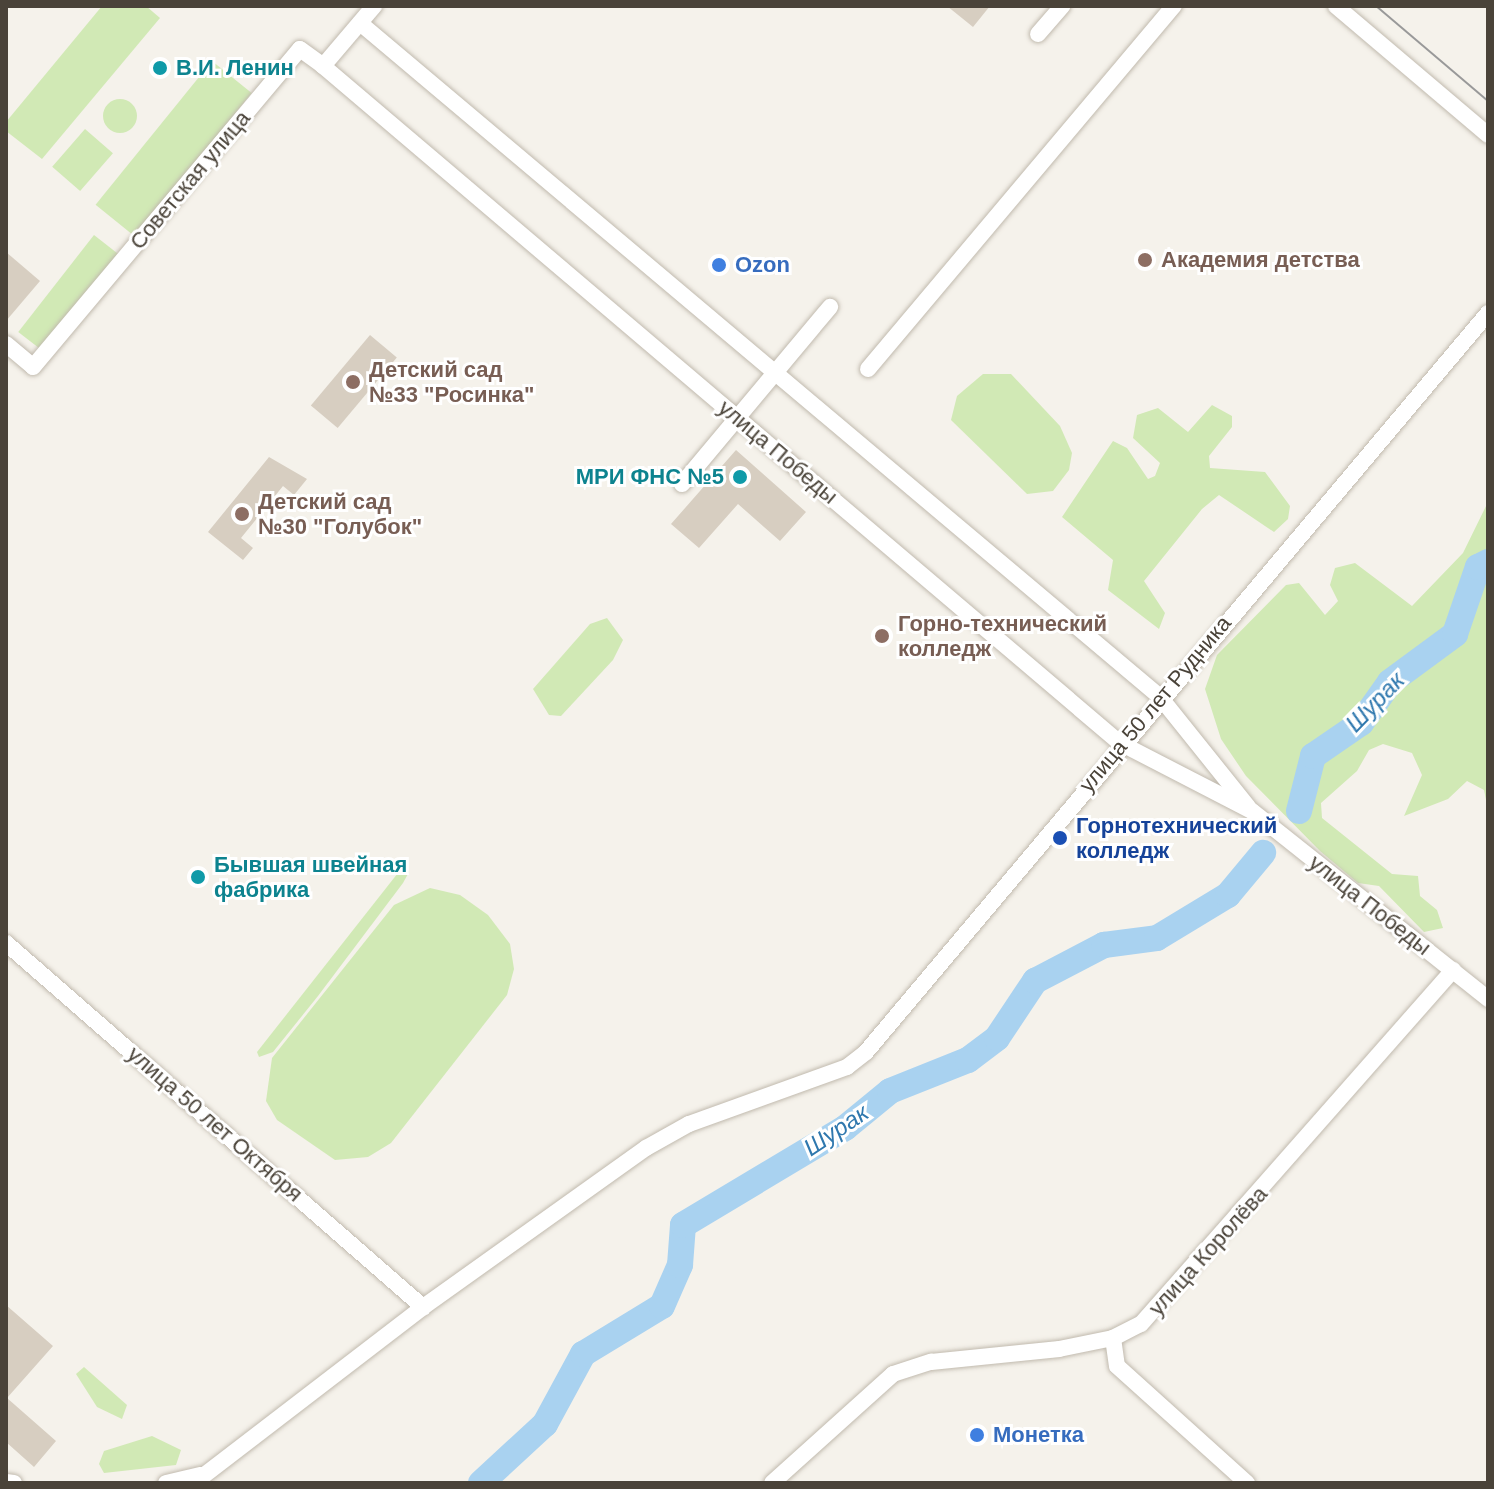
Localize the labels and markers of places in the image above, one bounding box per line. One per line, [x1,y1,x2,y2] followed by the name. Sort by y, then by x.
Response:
[176,55,294,81] place label: В.И. Ленин
[151,59,169,77] marker: В.И. Ленин
[1161,247,1360,273] place label: Академия детства
[1136,251,1154,269] marker: Академия детства
[735,252,790,278] place label: Ozon
[710,256,728,274] marker: Ozon
[369,356,535,408] place label: Детский сад №33 "Росинка"
[344,373,362,391] marker: Детский сад №33 "Росинка"
[576,464,724,490] place label: МРИ ФНС №5
[731,468,749,486] marker: МРИ ФНС №5
[258,488,422,540] place label: Детский сад №30 "Голубок"
[233,505,251,523] marker: Детский сад №30 "Голубок"
[898,610,1107,662] place label: Горно-технический колледж
[873,627,891,645] marker: Горно-технический колледж
[1076,812,1277,864] place label: Горнотехнический колледж
[1051,829,1069,847] marker: Горнотехнический колледж
[214,851,407,902] place label: Бывшая швейная фабрика
[189,868,207,886] marker: Бывшая швейная фабрика
[993,1422,1084,1448] place label: Монетка
[968,1426,986,1444] marker: Монетка

